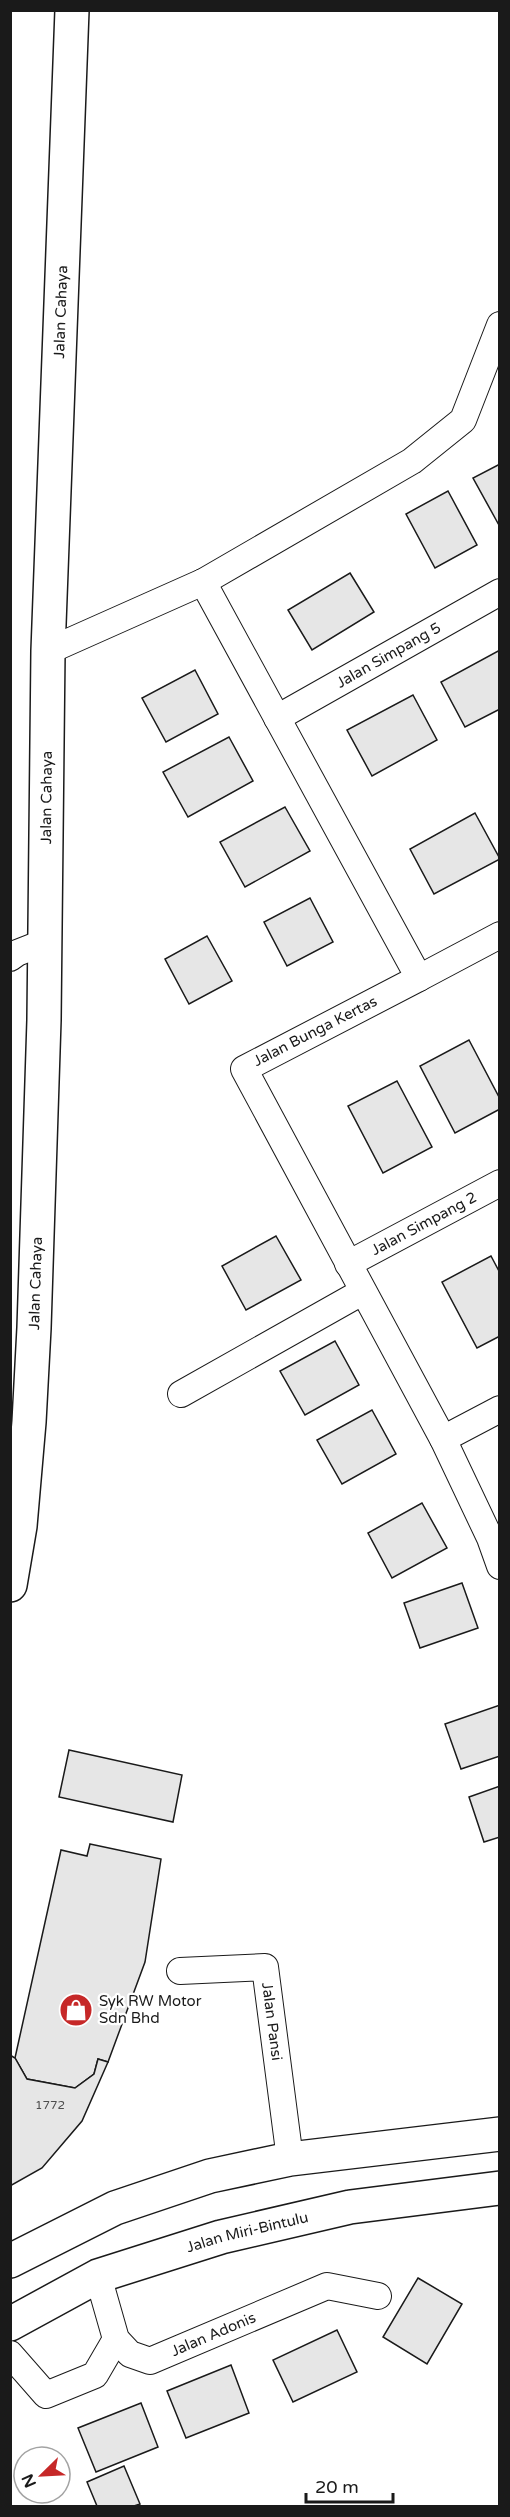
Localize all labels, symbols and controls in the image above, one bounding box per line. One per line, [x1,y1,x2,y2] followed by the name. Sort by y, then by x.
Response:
[50,265,71,359] street label: Jalan Cahaya
[333,618,444,692] street label: Jalan Simpang 5
[37,751,56,844] street label: Jalan Cahaya
[250,992,380,1070] street label: Jalan Bunga Kertas
[368,1188,480,1259] street label: Jalan Simpang 2
[25,1236,46,1330] street label: Jalan Cahaya
[258,1981,286,2062] street label: Jalan Pansi
[58,1992,94,2028] shop icon: Syk RW Motor Sdn Bhd
[99,1992,202,2027] place label: Syk RW Motor Sdn Bhd
[35,2098,65,2112] house number: 1772
[184,2208,310,2256] street label: Jalan Miri-Bintulu
[168,2308,258,2360] street label: Jalan Adonis
[12,2445,72,2505] north arrow
[306,2466,393,2504] scale bar
[17,2471,41,2491] text: N
[315,2476,359,2498] text: 20 m

